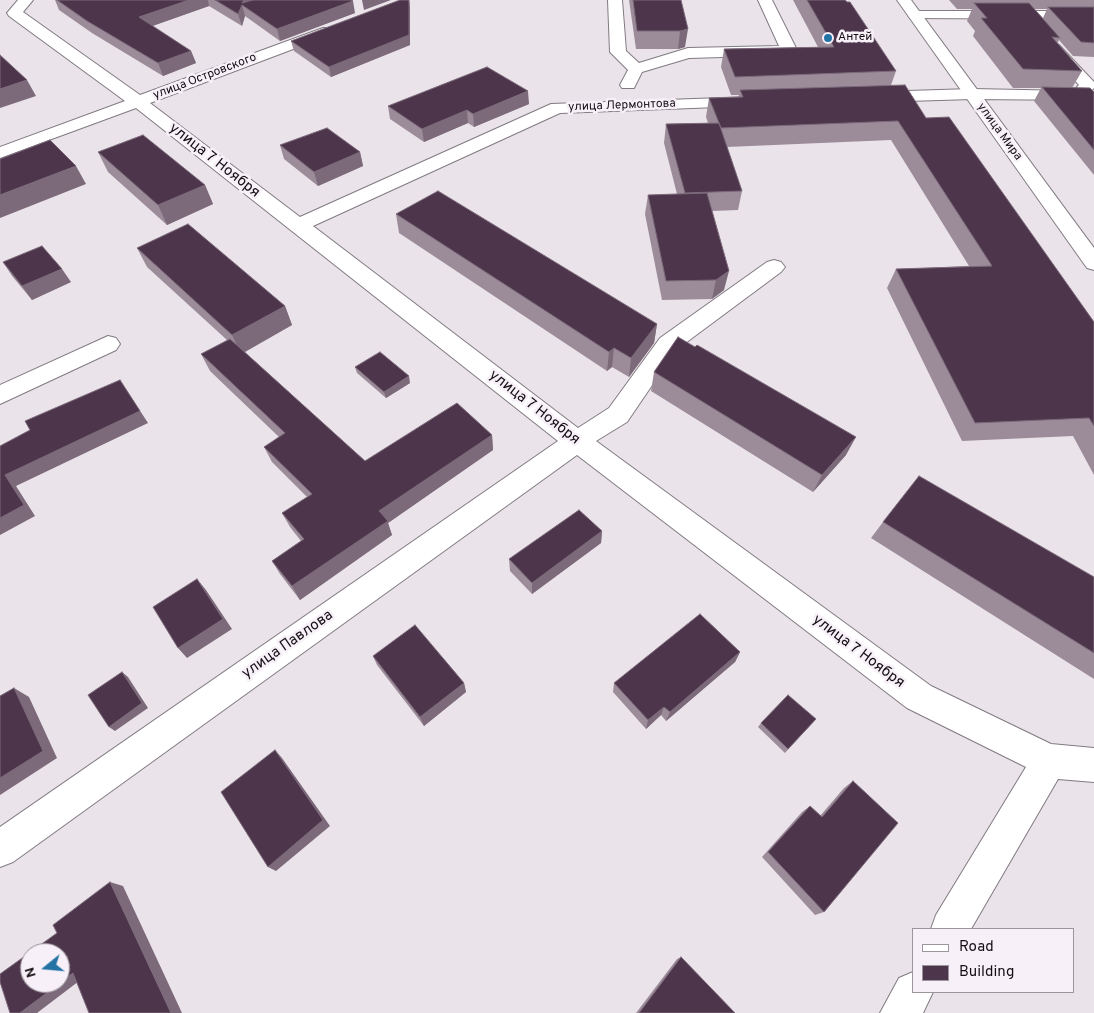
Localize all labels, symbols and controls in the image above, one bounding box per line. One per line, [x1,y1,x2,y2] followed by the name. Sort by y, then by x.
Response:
[838,31,872,45] place label: Антей
[822,32,834,44] marker: Антей
[151,51,259,103] street label: улица Островского
[568,97,676,115] street label: улица Лермонтова
[973,101,1025,163] street label: улица Мира
[165,120,263,202] street label: улица 7 Ноября
[485,367,583,449] street label: улица 7 Ноября
[239,607,337,683] street label: улица Павлова
[808,611,908,693] street label: улица 7 Ноября
[912,928,1074,993] legend
[959,938,994,957] text: Road
[20,943,70,993] north arrow
[959,963,1014,982] text: Building
[22,965,41,980] text: N

